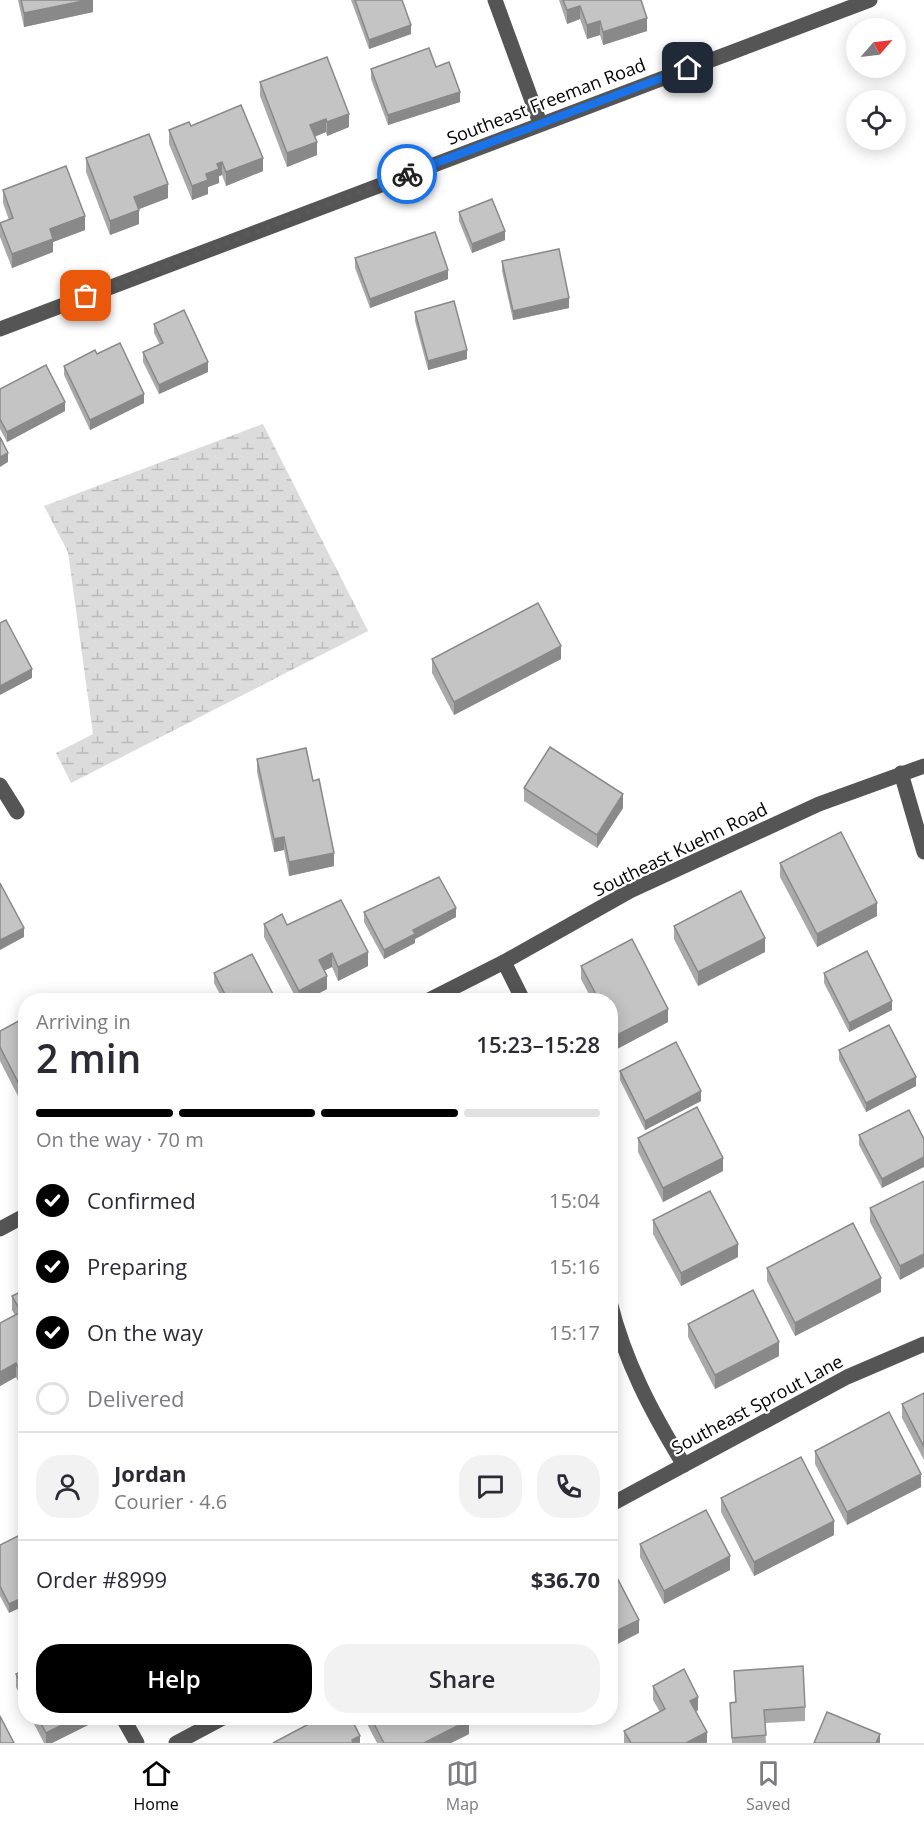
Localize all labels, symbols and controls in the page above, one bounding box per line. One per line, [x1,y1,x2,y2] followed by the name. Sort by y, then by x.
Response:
[846,18,906,78] north arrow
[846,18,906,150] map controls
[662,42,713,93] pin
[671,51,704,84] icon: home
[443,52,649,150] street label: Southeast Freeman Road
[846,90,906,150] button: locate
[377,144,437,204] courier
[391,158,424,191] icon: bike
[60,270,111,321] pin
[69,279,102,312] icon: bag
[589,796,771,902] street label: Southeast Kuehn Road
[36,1008,131,1035] text: Arriving in
[476,1029,600,1059] text: 15:23–15:28
[36,1031,141,1084] text: 2 min
[36,1126,204,1153] text: On the way · 70 m
[36,1184,69,1217] icon: check
[87,1185,196,1215] text: Confirmed
[549,1187,600,1214] text: 15:04
[36,1250,69,1283] icon: check
[87,1251,187,1281] text: Preparing
[549,1253,600,1280] text: 15:16
[36,1316,69,1349] icon: check
[87,1317,203,1347] text: On the way
[549,1319,600,1346] text: 15:17
[667,1349,847,1459] street label: Southeast Sprout Lane
[87,1383,185,1413] text: Delivered
[36,1455,99,1518] button: person
[459,1455,522,1518] button: chat
[537,1455,600,1518] button: phone
[114,1458,187,1488] text: Jordan
[114,1488,227,1515] text: Courier · 4.6
[36,1564,167,1594] text: Order #8999
[531,1564,600,1594] text: $36.70
[36,1644,312,1713] button: Help
[324,1644,600,1713] button: Share
[134,1757,179,1815] tab: Home
[446,1757,479,1815] tab: Map
[746,1757,790,1815] tab: Saved

